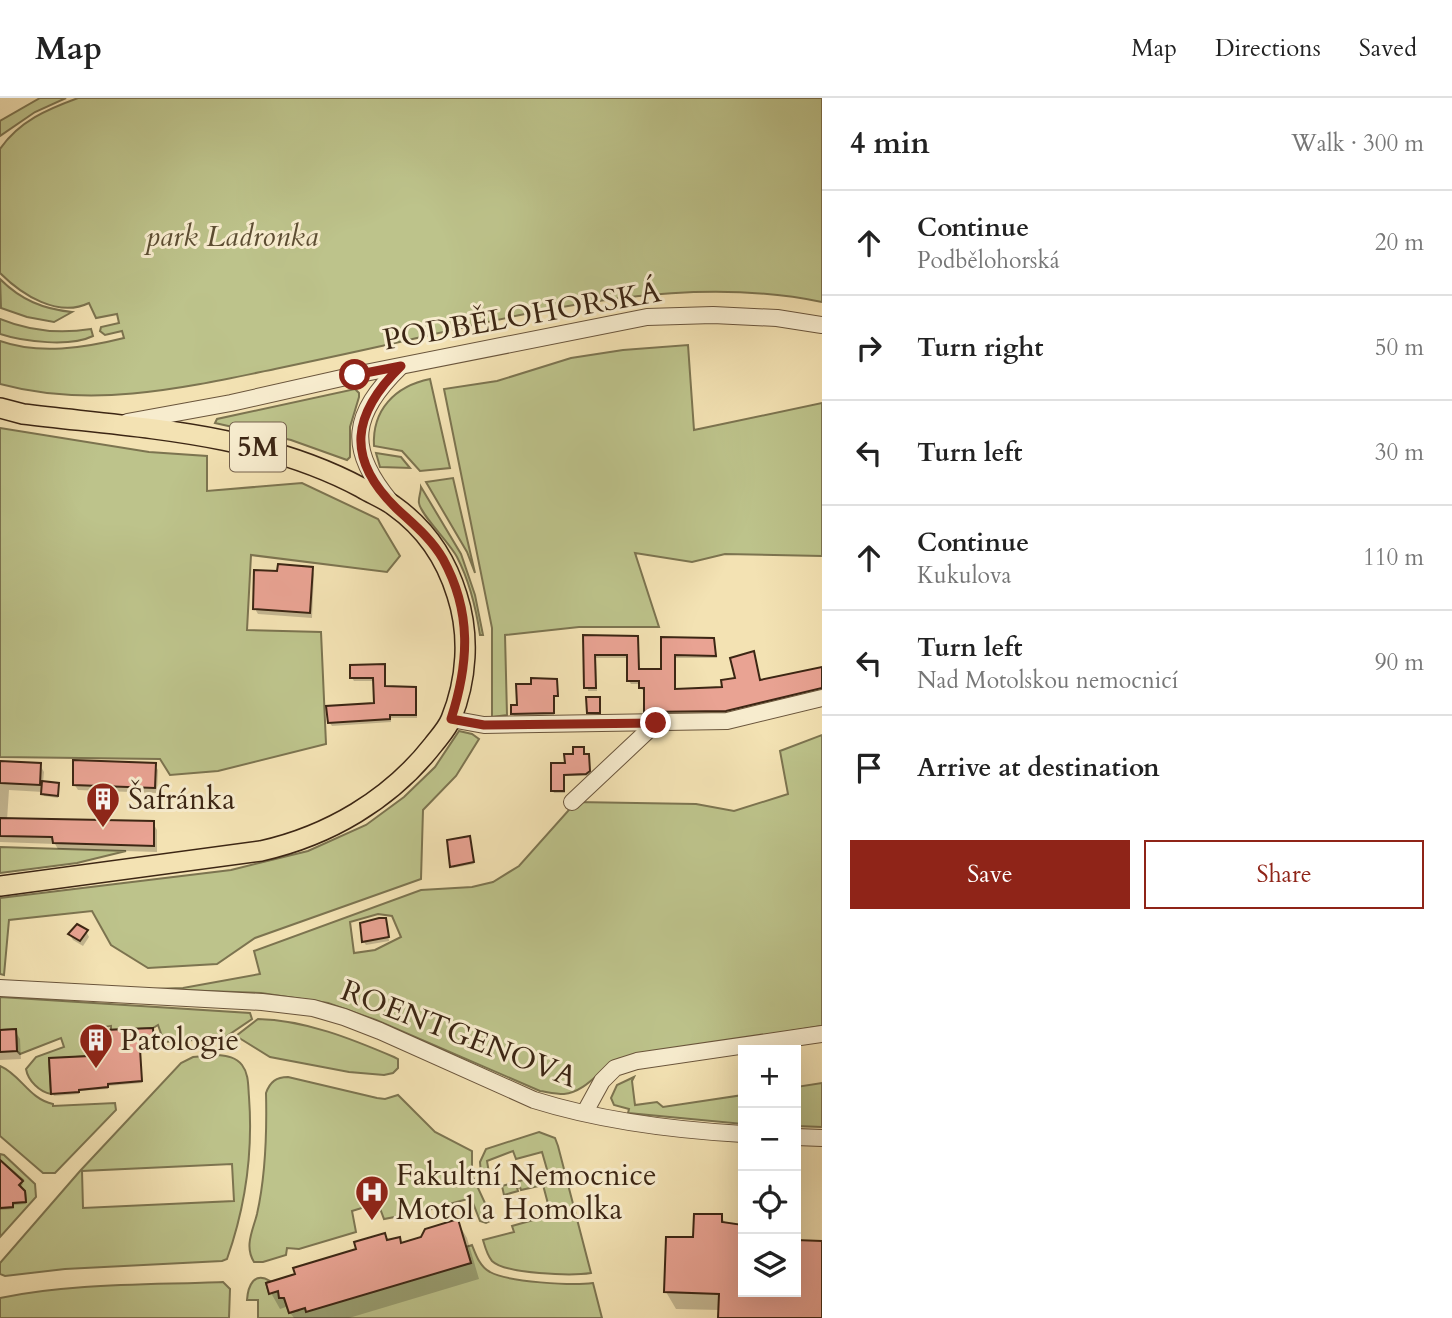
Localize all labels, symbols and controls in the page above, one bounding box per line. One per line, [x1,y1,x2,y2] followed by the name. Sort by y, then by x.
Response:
[35,26,102,71] text: Map
[1131,32,1177,65] text: Map
[1215,32,1321,65] text: Directions
[1359,32,1417,65] text: Saved
[850,123,930,164] text: 4 min
[1291,128,1424,159] text: Walk · 300 m
[917,210,1029,245] text: Continue
[144,216,318,257] park label: park Ladronka
[850,224,888,262] icon: ahead
[1375,227,1424,258] text: 20 m
[917,245,1060,276] text: Podbělohorská
[380,271,665,361] street label: PODBĚLOHORSKÁ
[850,329,888,367] icon: right
[917,330,1044,365] text: Turn right
[1375,332,1424,363] text: 50 m
[339,359,370,390] route start
[230,422,286,472] road number: 5M
[850,434,888,472] icon: left
[917,435,1022,470] text: Turn left
[1375,437,1424,468] text: 30 m
[917,525,1029,560] text: Continue
[850,539,888,577] icon: ahead
[1363,542,1424,573] text: 110 m
[917,560,1012,591] text: Kukulova
[917,630,1022,665] text: Turn left
[850,644,888,682] icon: left
[1375,647,1424,678] text: 90 m
[917,665,1178,696] text: Nad Motolskou nemocnicí
[640,707,671,738] route end
[850,749,888,787] icon: arrive
[917,750,1160,785] text: Arrive at destination
[128,779,235,820] place label: Šafránka
[84,780,122,829] building icon: Šafránka
[850,840,1130,909] button: Save
[1144,840,1424,909] button: Share
[335,970,584,1098] street label: ROENTGENOVA
[120,1020,239,1061] place label: Patologie
[77,1021,115,1070] building icon: Patologie
[738,1045,801,1297] map controls
[738,1045,801,1108] button: +
[738,1108,801,1171] button: −
[396,1155,657,1230] place label: Fakultní Nemocnice Motol a Homolka
[738,1171,801,1234] button: locate
[353,1173,391,1222] hospital icon: Fakultní Nemocnice Motol a Homolka
[738,1234,801,1297] button: layers

